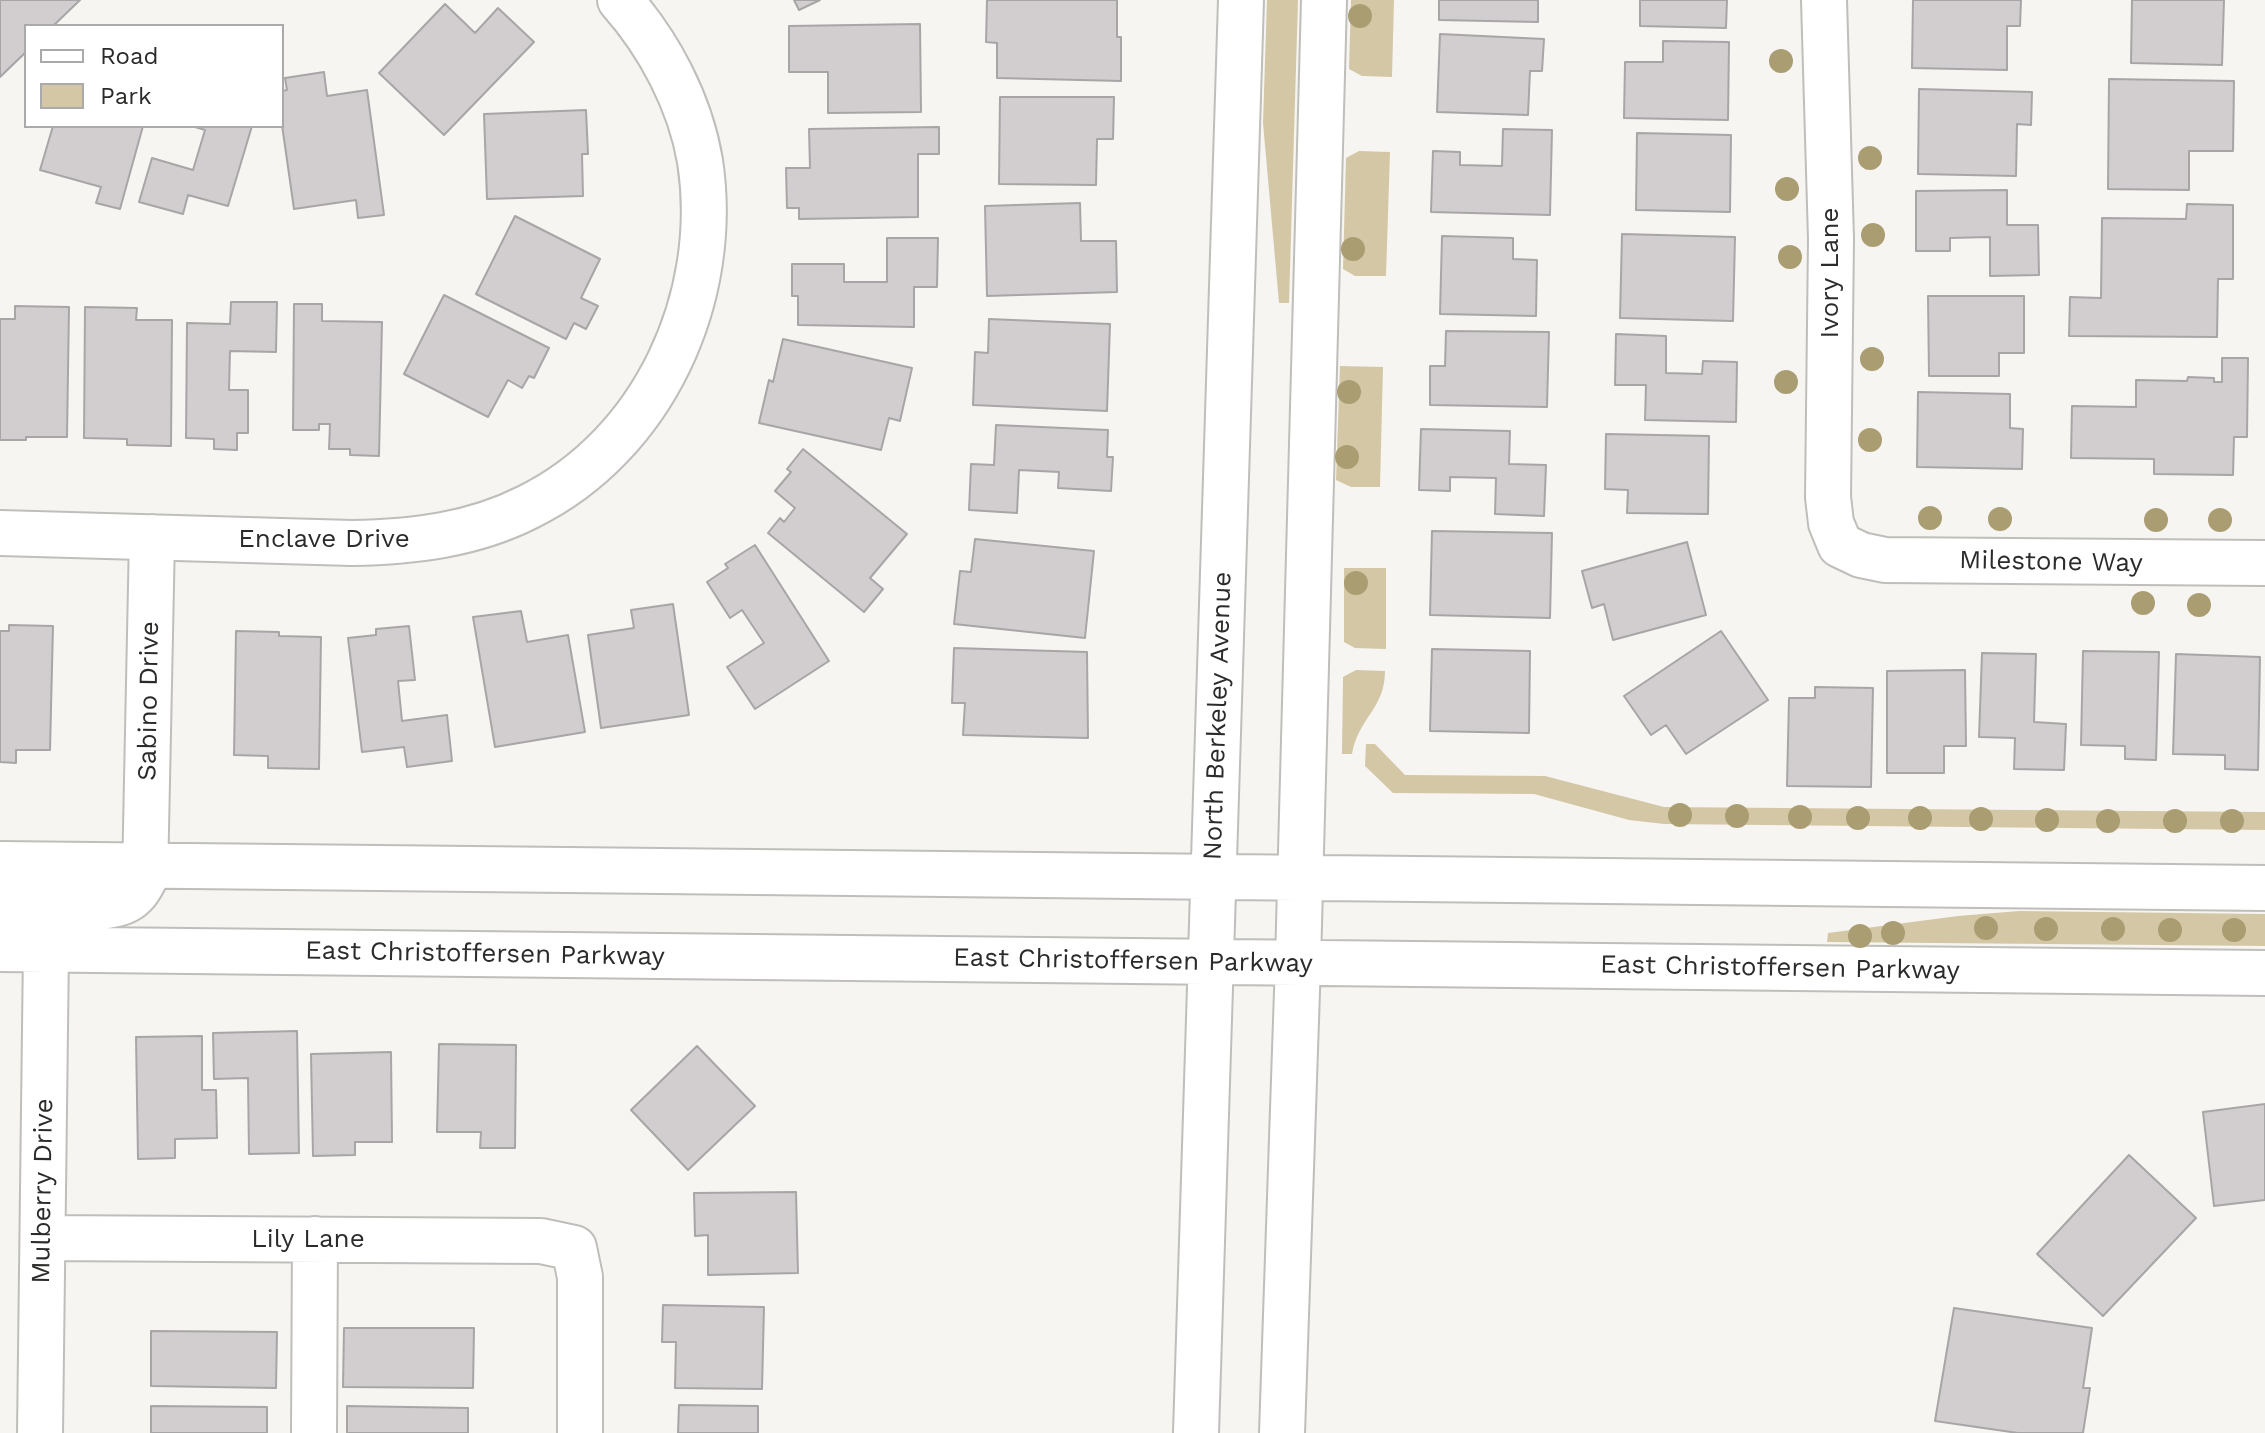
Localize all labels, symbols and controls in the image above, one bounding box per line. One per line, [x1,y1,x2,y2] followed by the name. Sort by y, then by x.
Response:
[24,24,284,128] legend
[100,42,159,70] text: Road
[100,82,152,110] text: Park
[1814,207,1846,339] street label: Ivory Lane
[238,523,410,555] street label: Enclave Drive
[1959,545,2143,579] street label: Milestone Way
[1197,571,1239,861] street label: North Berkeley Avenue
[132,621,166,781] street label: Sabino Drive
[305,935,665,973] street label: East Christoffersen Parkway
[953,942,1313,980] street label: East Christoffersen Parkway
[1600,949,1960,987] street label: East Christoffersen Parkway
[26,1098,60,1284] street label: Mulberry Drive
[251,1223,365,1255] street label: Lily Lane

